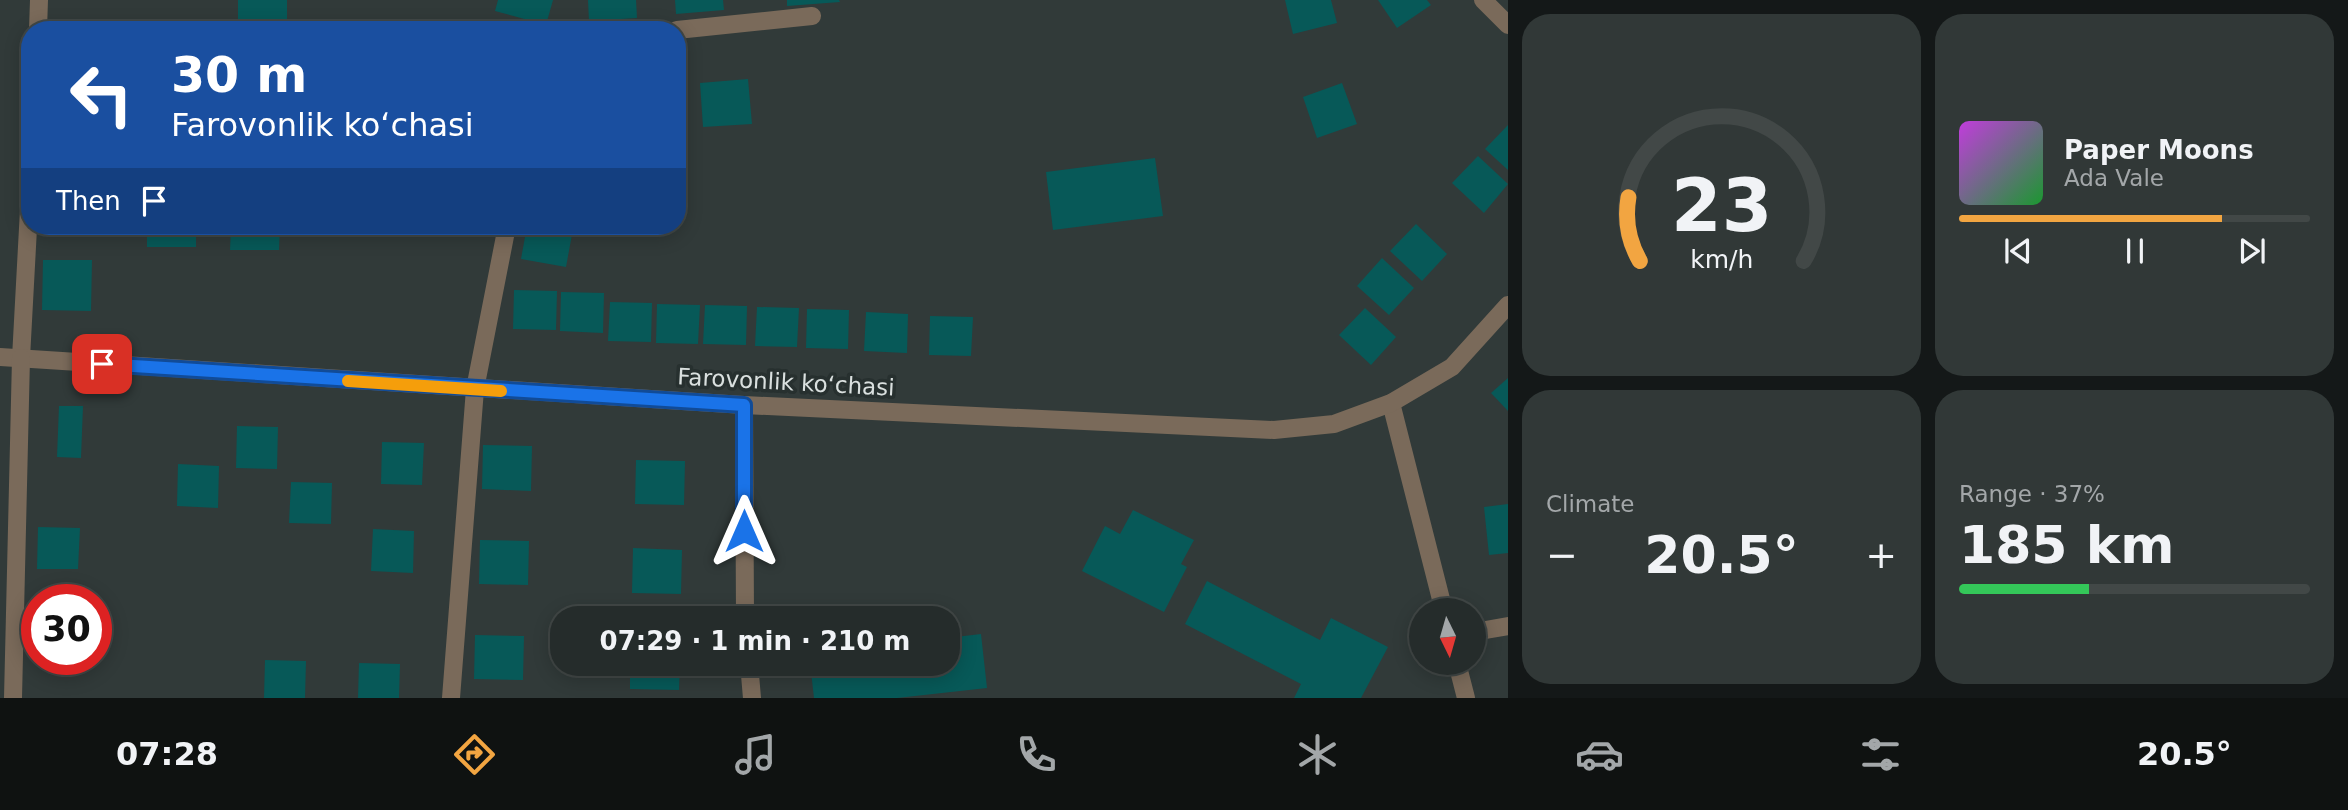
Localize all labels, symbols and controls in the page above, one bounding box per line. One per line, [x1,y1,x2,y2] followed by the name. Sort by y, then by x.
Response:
[171,47,307,104] text: 30 m
[56,49,147,140] icon: left
[171,106,474,144] text: Farovonlik koʻchasi
[2064,135,2254,165] text: Paper Moons
[1671,164,1772,249] text: 23
[2064,165,2164,191] text: Ada Vale
[135,182,173,220] icon: arrive
[56,186,121,216] text: Then
[1999,232,2037,270] icon: previous
[2116,232,2154,270] icon: pause
[2233,232,2271,270] icon: next
[1690,245,1753,274] text: km/h
[72,334,132,394] pin
[83,345,121,383] icon: arrive
[677,363,895,401] street label: Farovonlik koʻchasi
[1959,481,2105,507] text: Range · 37%
[1546,491,1635,517] text: Climate
[707,494,781,568] position arrow
[1959,515,2174,575] text: 185 km
[1644,525,1799,585] text: 20.5°
[1546,533,1578,577] text: −
[1865,533,1897,577] text: +
[21,584,112,675] speed limit sign: 30
[1409,598,1486,676] north arrow
[1409,598,1486,675] map controls
[600,626,910,656] text: 07:29 · 1 min · 210 m
[450,730,499,779] icon: directions
[731,730,780,779] icon: music
[1012,730,1061,779] icon: phone
[1293,730,1342,779] icon: climate
[1575,730,1624,779] icon: car
[1856,730,1905,779] icon: filters
[116,735,218,773] text: 07:28
[2137,735,2232,773] text: 20.5°

